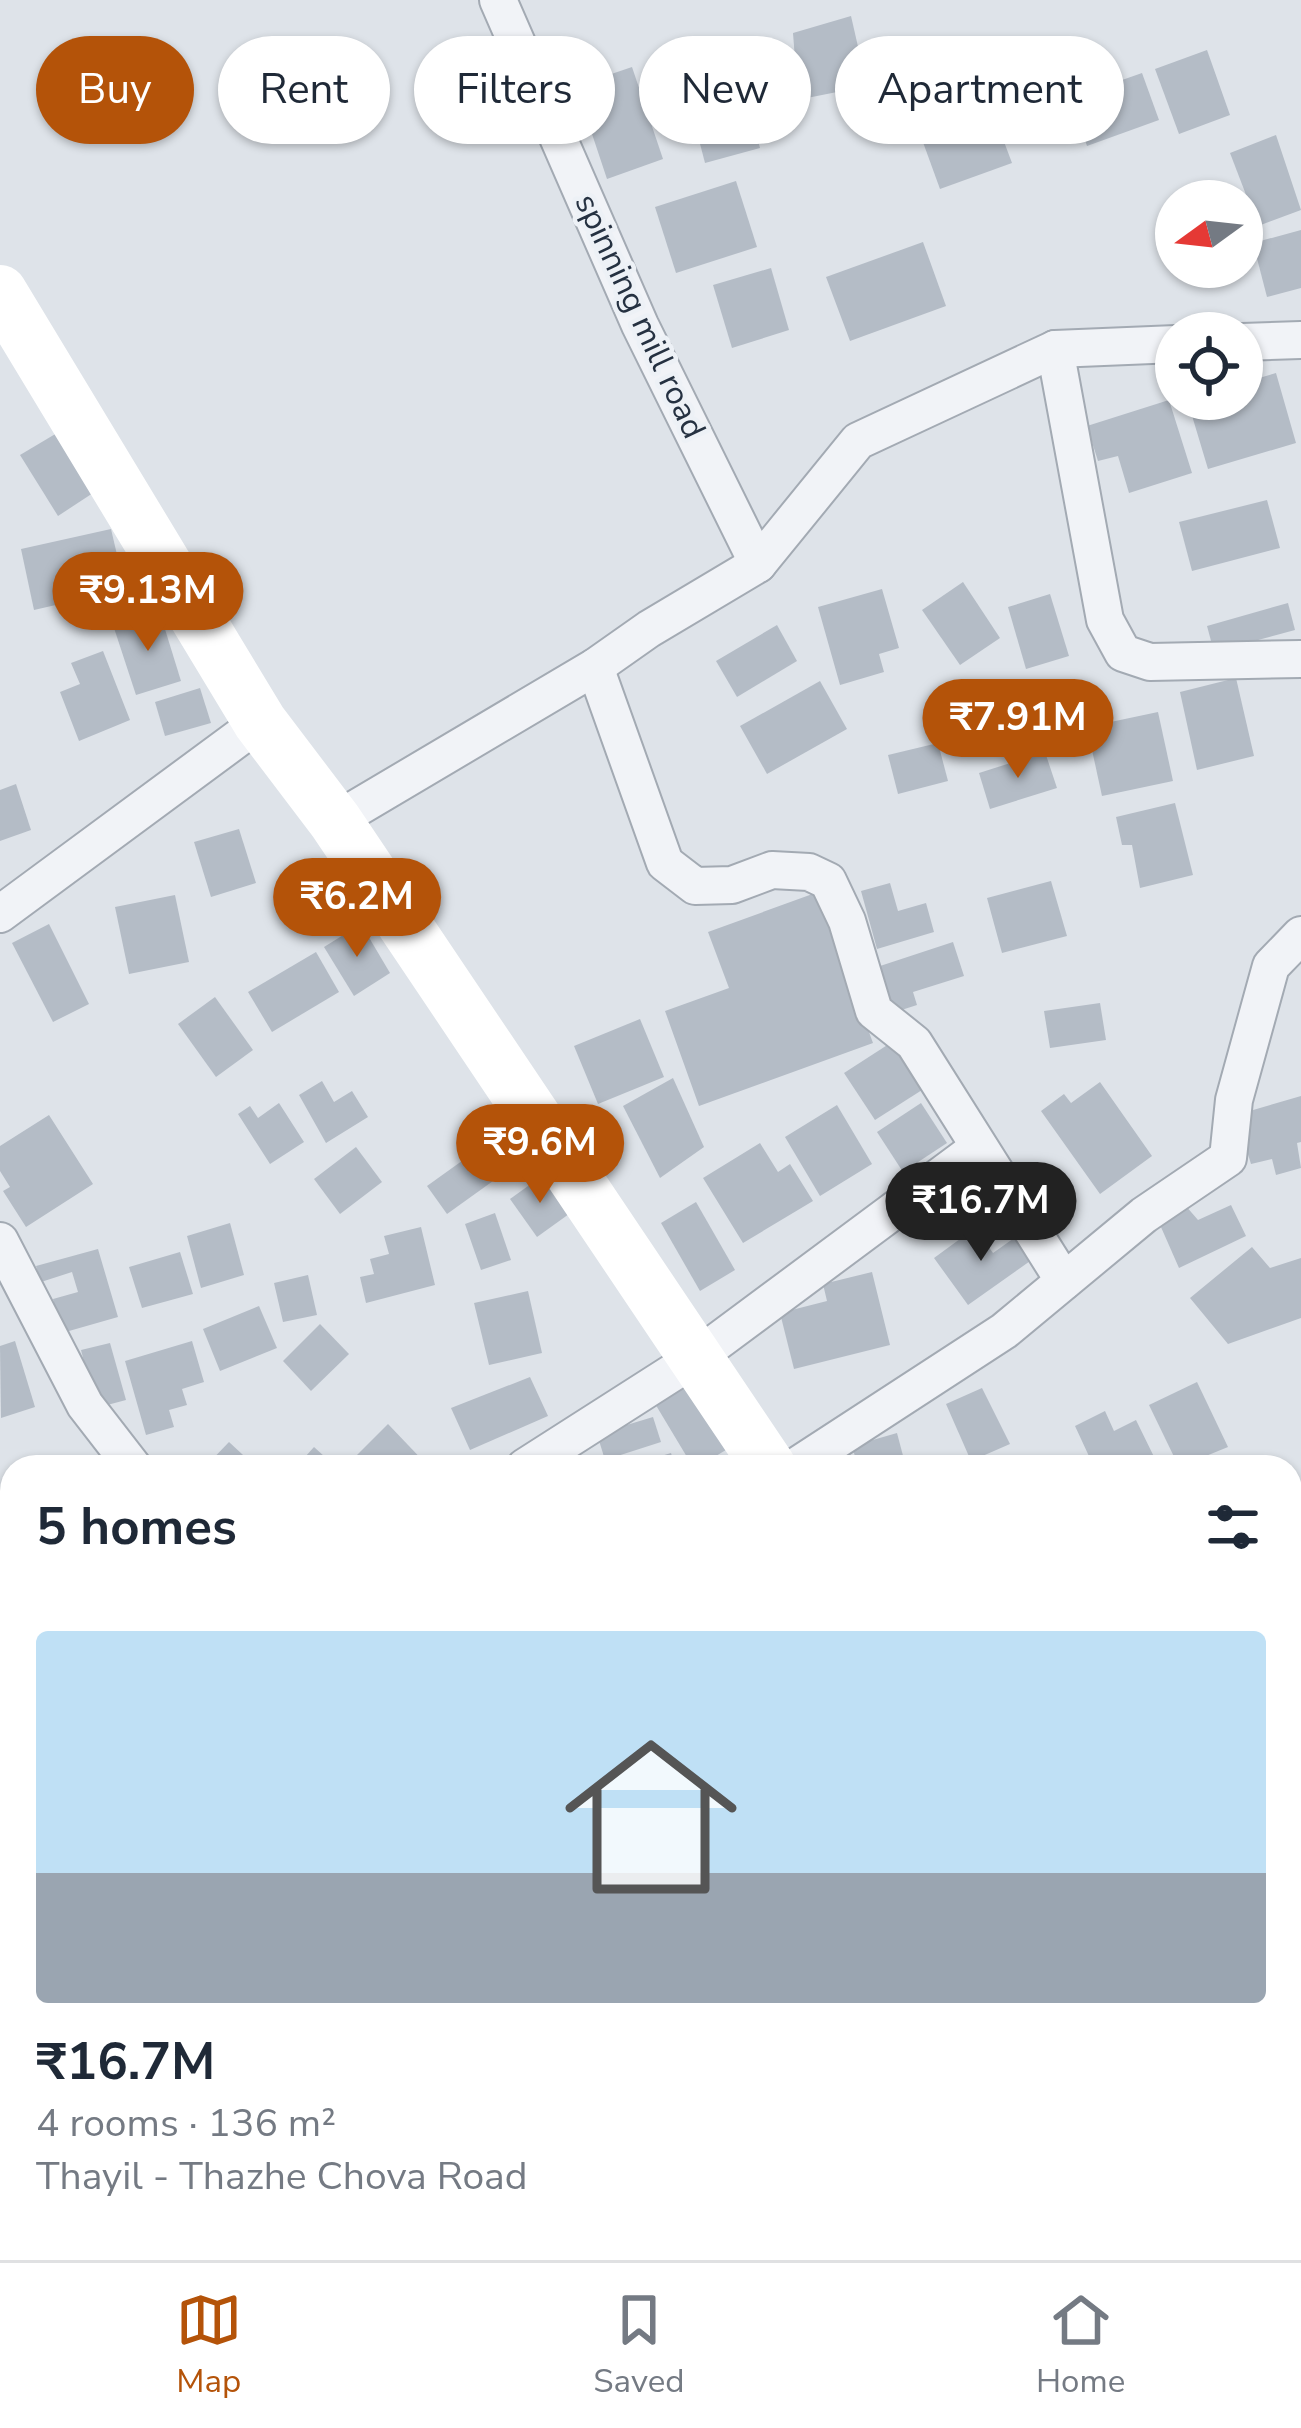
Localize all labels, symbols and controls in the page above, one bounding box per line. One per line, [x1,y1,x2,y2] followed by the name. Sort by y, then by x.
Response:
[36,36,194,144] chip: Buy
[218,36,390,144] chip: Rent
[414,36,615,144] chip: Filters
[639,36,811,144] chip: New
[835,36,1124,144] chip: Apartment
[1155,180,1263,288] north arrow
[1155,180,1263,420] map controls
[564,186,716,446] street label: spinning mill road
[1155,312,1263,420] button: locate
[50,552,246,654] pin: ₹9.13M
[79,564,217,617] text: ₹9.13M
[920,679,1116,781] pin: ₹7.91M
[949,691,1087,744] text: ₹7.91M
[273,858,441,960] pin: ₹6.2M
[300,870,414,923] text: ₹6.2M
[456,1104,624,1206] pin: ₹9.6M
[483,1116,597,1169] text: ₹9.6M
[883,1162,1079,1264] pin: ₹16.7M
[912,1174,1050,1227] text: ₹16.7M
[36,1492,237,1562] text: 5 homes
[1200,1494,1266,1560] icon: filters
[543,1709,759,1925] icon: home
[36,2027,215,2097] text: ₹16.7M
[36,2097,336,2150] text: 4 rooms · 136 m²
[36,2150,528,2203] text: Thayil - Thazhe Chova Road
[176,2287,242,2404] tab: Map
[593,2287,684,2404] tab: Saved
[1036,2287,1125,2404] tab: Home

